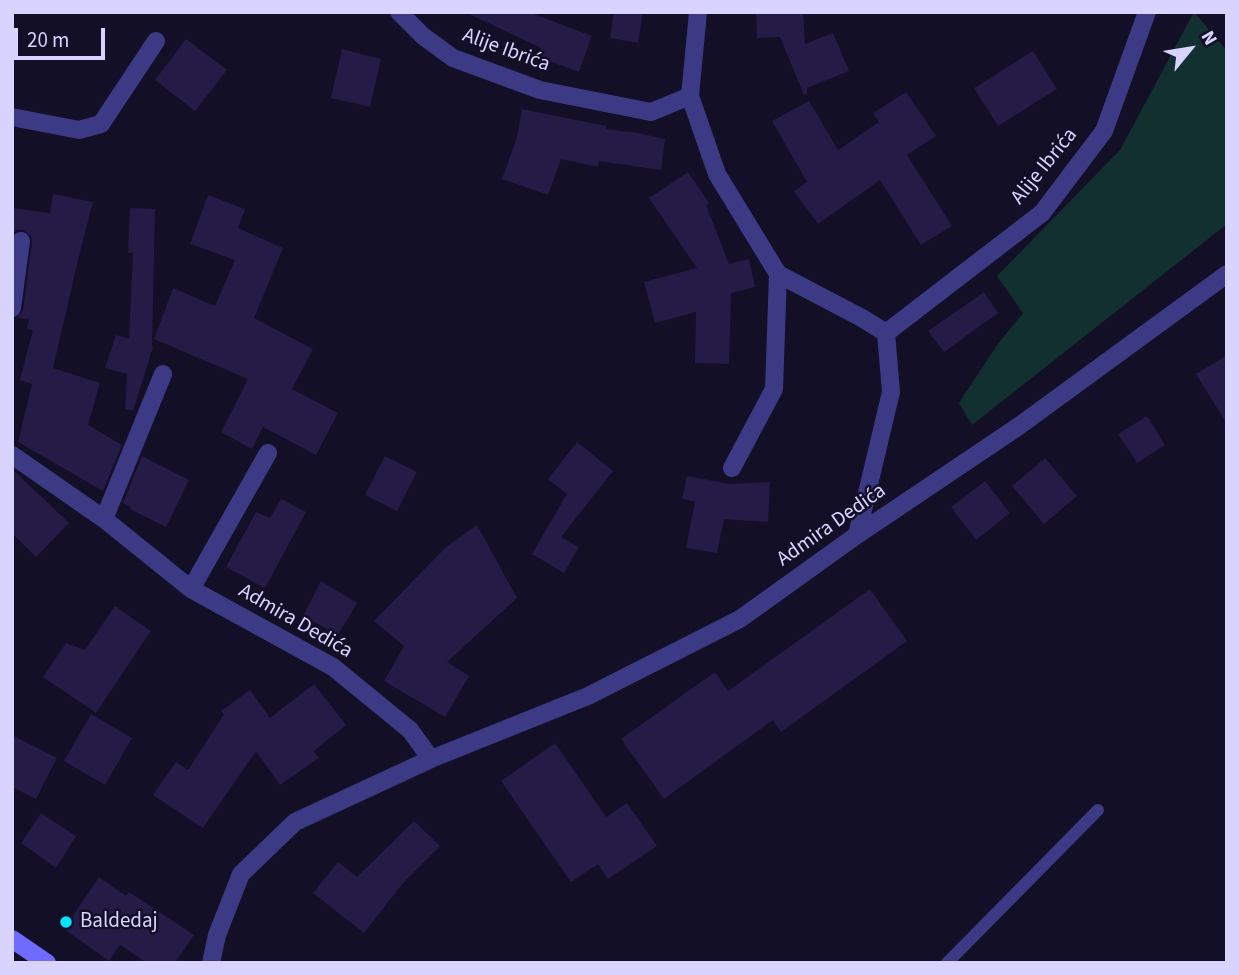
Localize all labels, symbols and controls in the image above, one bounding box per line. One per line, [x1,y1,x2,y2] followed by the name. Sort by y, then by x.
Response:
[18,14,108,58] scale bar
[1155,14,1225,84] north arrow
[459,24,553,78] street label: Alije Ibrića
[27,25,69,55] text: 20 m
[1194,26,1223,50] text: N
[1006,124,1084,210] street label: Alije Ibrića
[773,479,891,573] street label: Admira Dedića
[234,579,356,665] street label: Admira Dedića
[80,909,158,935] place label: Baldedaj
[58,914,74,930] marker: Baldedaj

